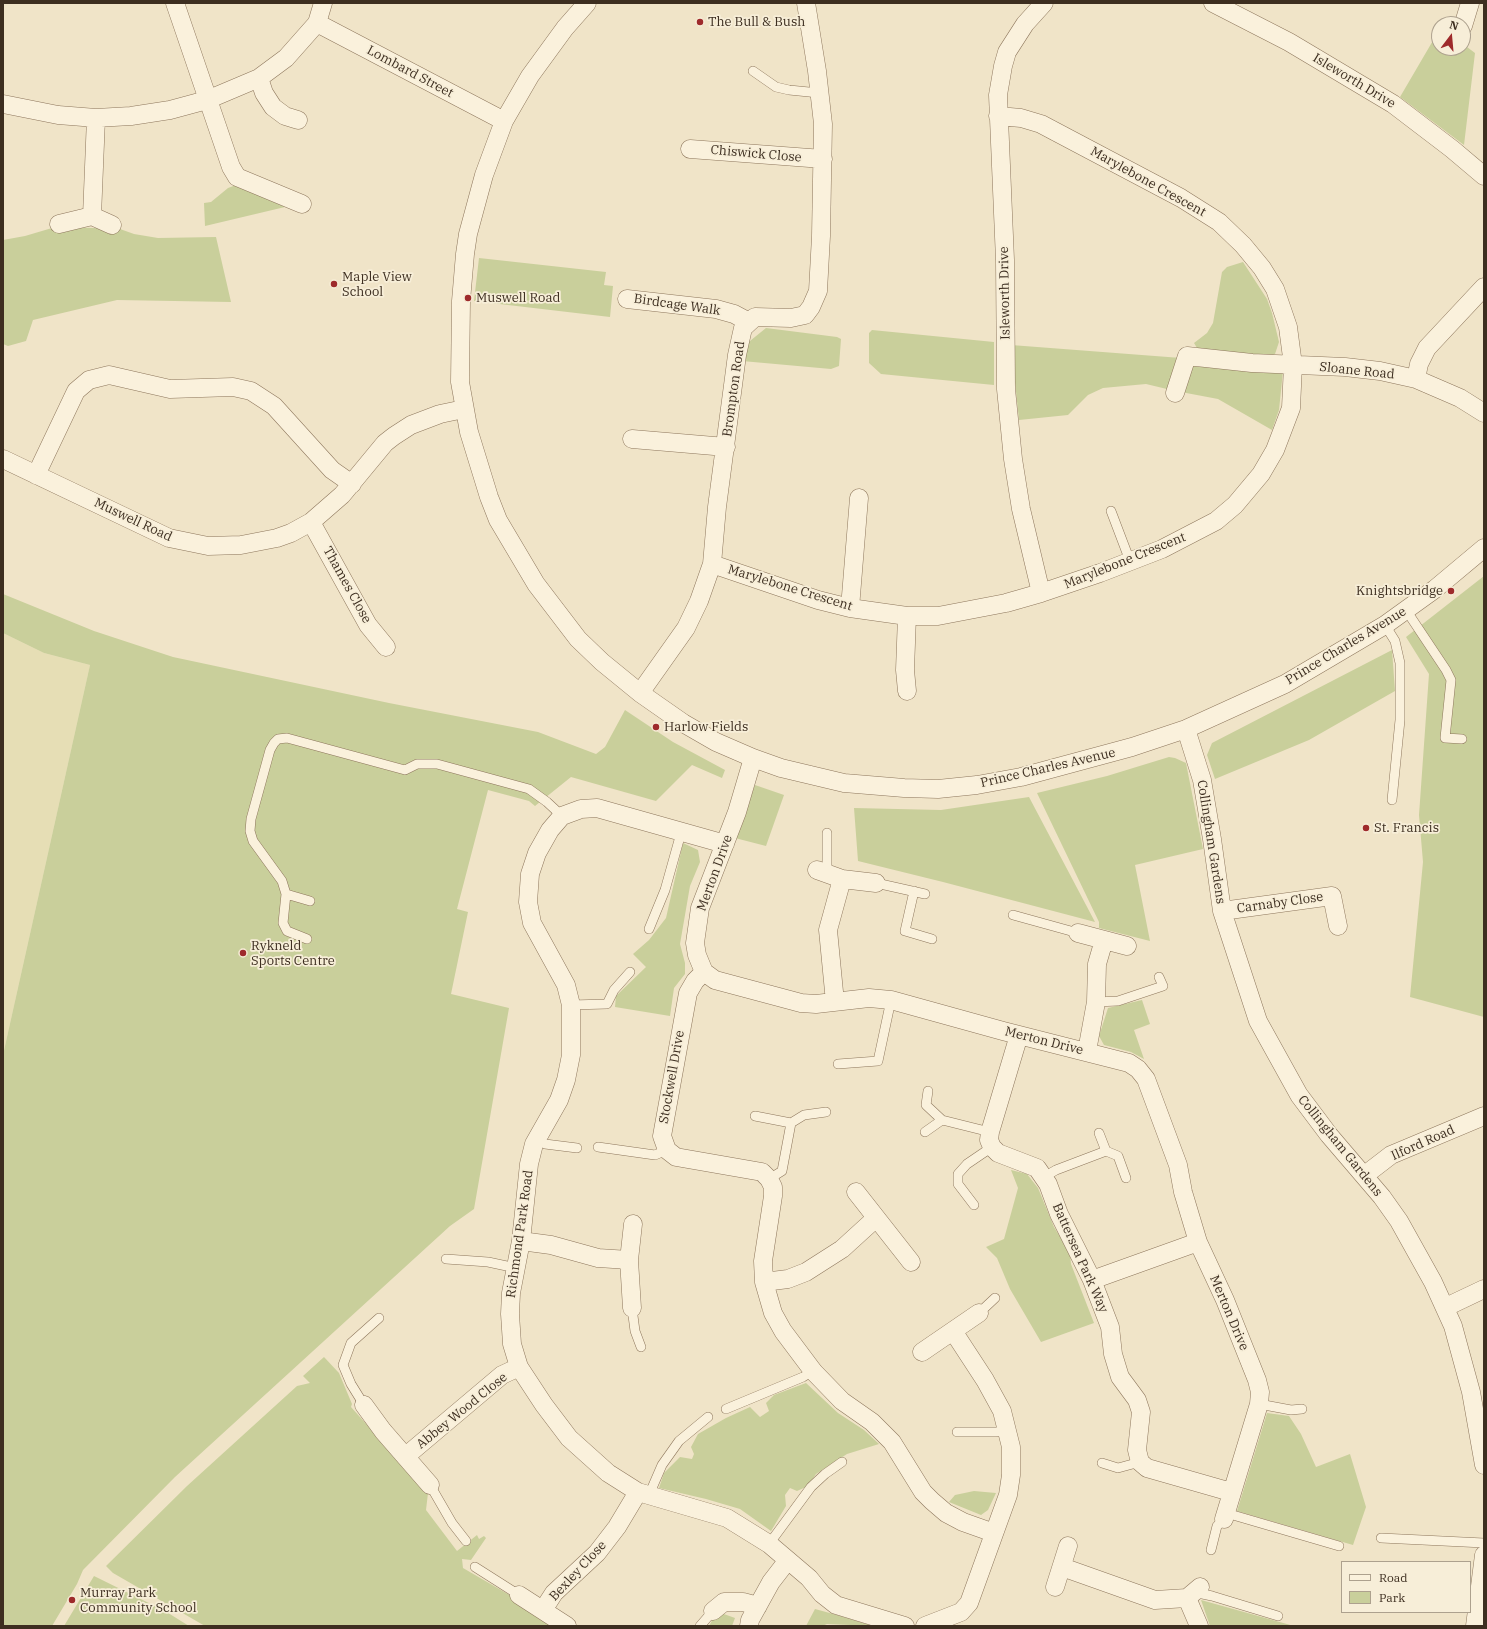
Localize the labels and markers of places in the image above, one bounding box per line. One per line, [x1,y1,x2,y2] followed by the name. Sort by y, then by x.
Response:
[708,14,805,30] place label: The Bull & Bush
[695,17,705,27] marker: The Bull & Bush
[342,269,412,300] place label: Maple View School
[329,279,339,289] marker: Maple View School
[476,290,560,306] place label: Muswell Road
[463,293,473,303] marker: Muswell Road
[1356,583,1443,599] place label: Knightsbridge
[1446,586,1456,596] marker: Knightsbridge
[664,719,748,735] place label: Harlow Fields
[651,722,661,732] marker: Harlow Fields
[1374,820,1439,836] place label: St. Francis
[1361,823,1371,833] marker: St. Francis
[251,938,335,969] place label: Rykneld Sports Centre
[238,948,248,958] marker: Rykneld Sports Centre
[80,1585,197,1616] place label: Murray Park Community School
[67,1595,77,1605] marker: Murray Park Community School

